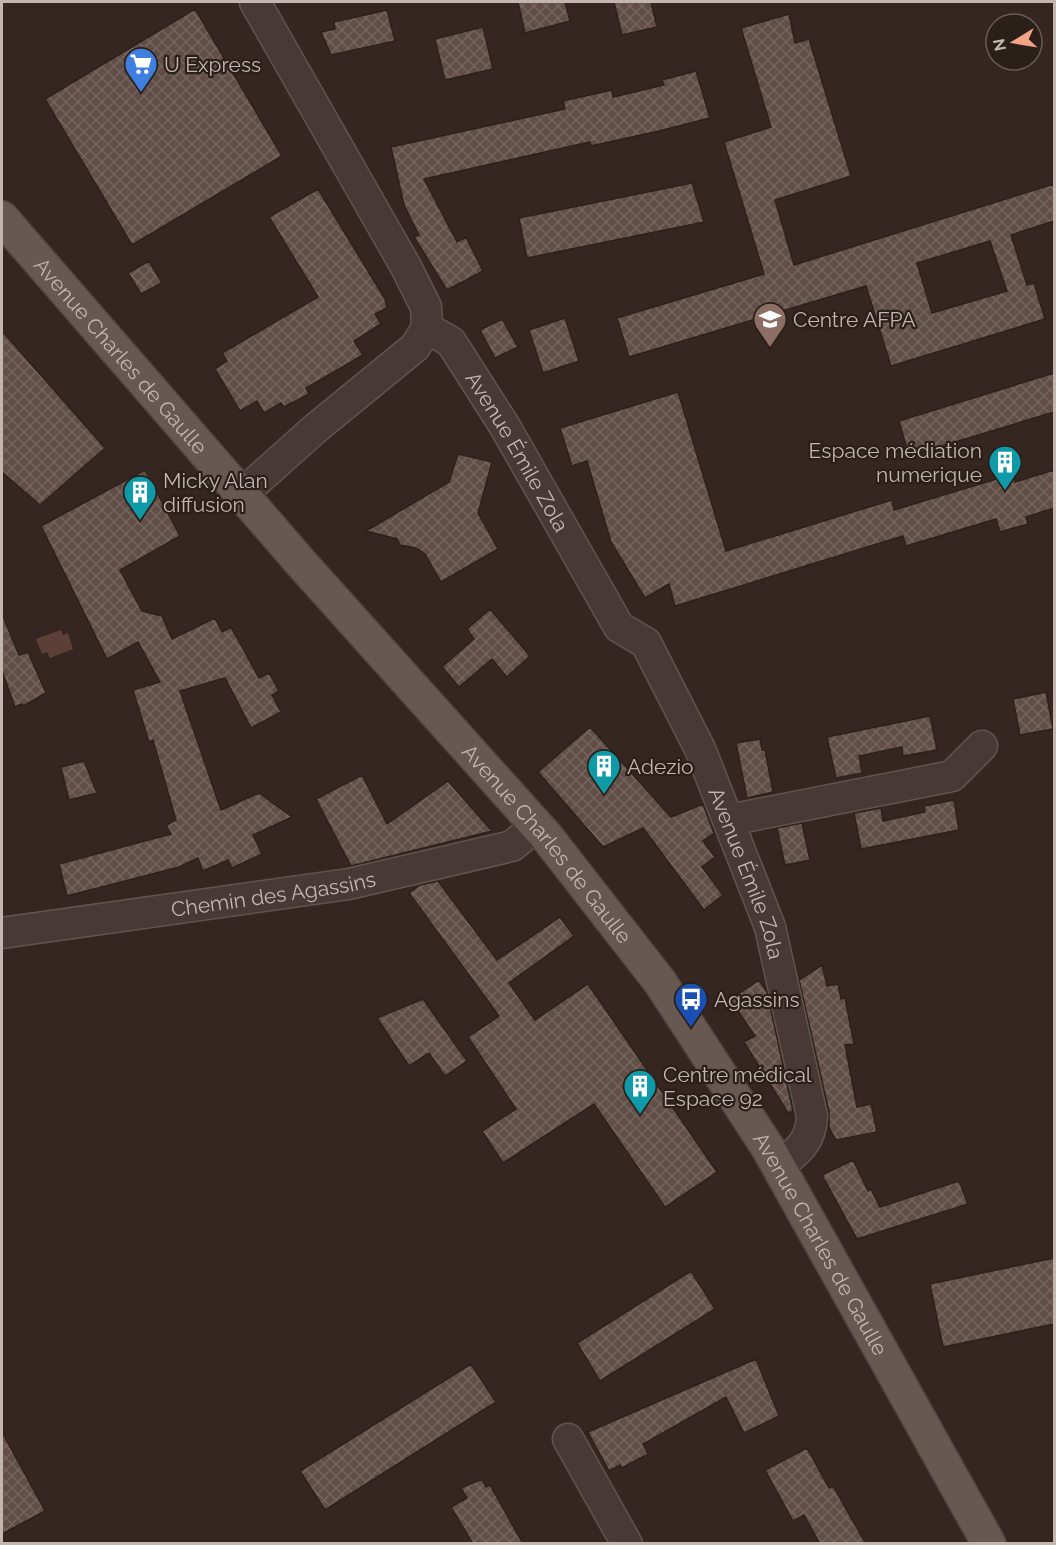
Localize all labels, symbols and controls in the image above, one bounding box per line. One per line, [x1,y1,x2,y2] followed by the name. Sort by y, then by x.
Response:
[984,12,1044,72] north arrow
[989,37,1010,53] text: N
[123,46,159,93] supermarket icon: U Express
[164,52,261,77] place label: U Express
[29,252,213,459] street label: Avenue Charles de Gaulle
[752,301,788,348] school or university icon: Centre AFPA
[793,307,916,332] place label: Centre AFPA
[461,367,575,536] street label: Avenue Émile Zola
[809,438,982,487] place label: Espace médiation numerique
[987,444,1023,491] building icon: Espace médiation numerique
[163,468,268,517] place label: Micky Alan diffusion
[122,474,158,521] building icon: Micky Alan diffusion
[457,739,637,948] street label: Avenue Charles de Gaulle
[586,748,622,795] building icon: Adezio
[627,754,694,779] place label: Adezio
[704,784,789,961] street label: Avenue Émile Zola
[169,866,378,921] street label: Chemin des Agassins
[673,981,709,1028] bus stop icon: Agassins
[714,987,800,1012] place label: Agassins
[663,1062,812,1111] place label: Centre médical Espace 92
[622,1068,658,1115] building icon: Centre médical Espace 92
[749,1127,894,1359] street label: Avenue Charles de Gaulle

